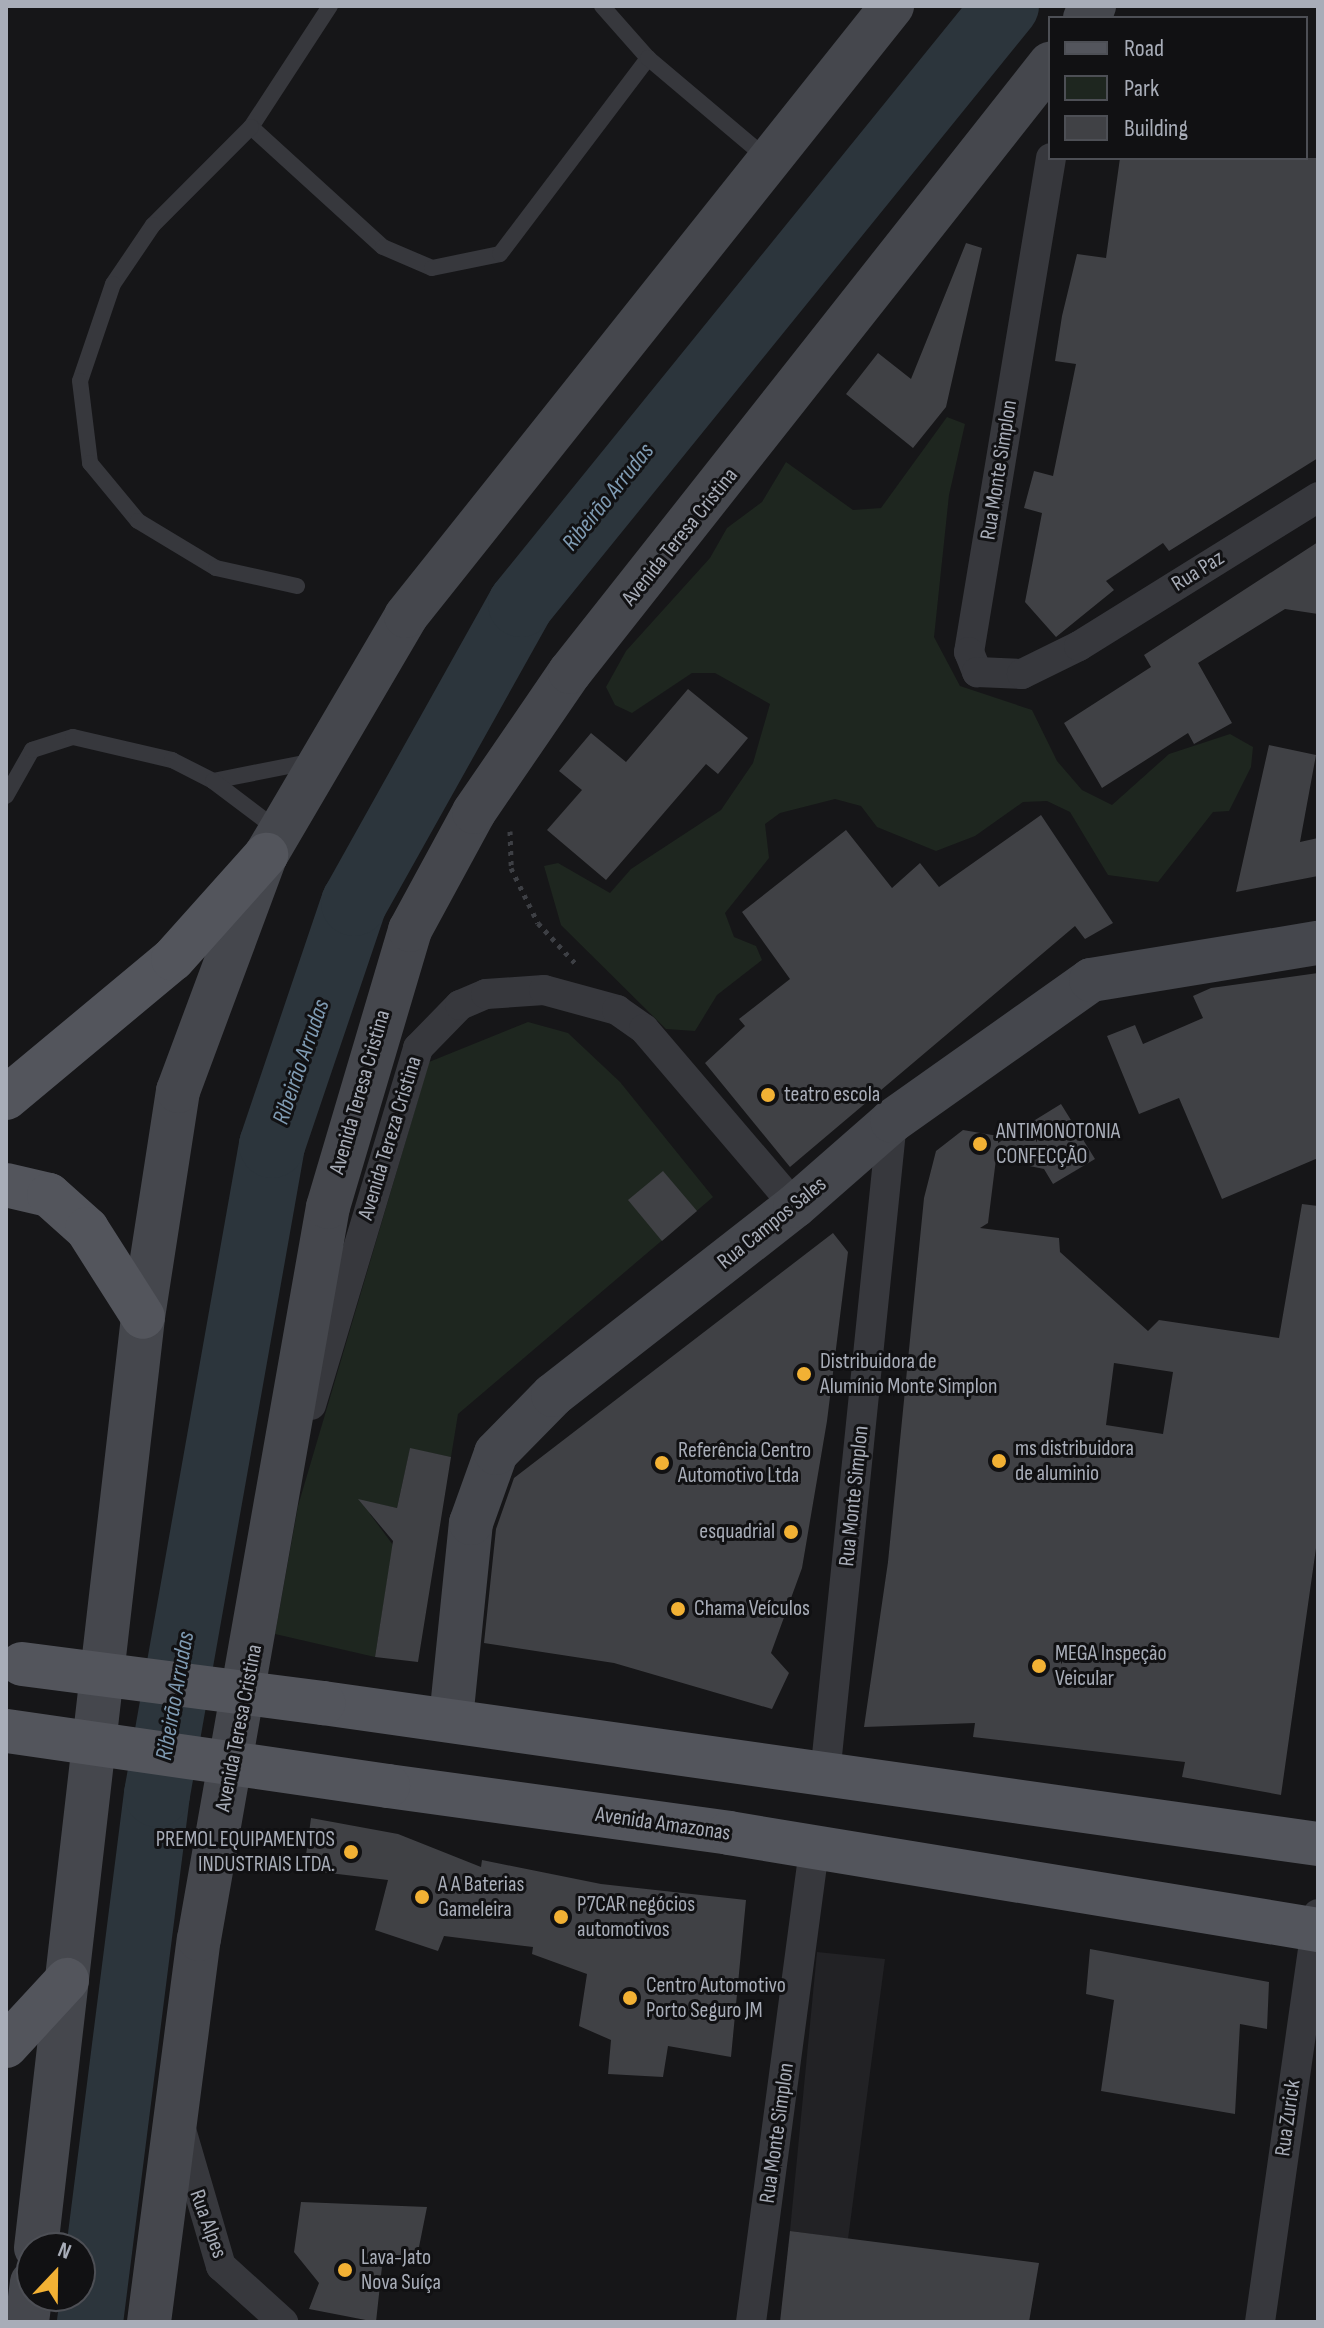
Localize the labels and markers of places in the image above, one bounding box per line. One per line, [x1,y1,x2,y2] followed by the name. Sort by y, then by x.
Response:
[784,1082,880,1108] place label: teatro escola
[759,1086,777,1104] marker: teatro escola
[996,1118,1120,1170] place label: ANTIMONOTONIA CONFECÇÃO
[971,1135,989,1153] marker: ANTIMONOTONIA CONFECÇÃO
[820,1348,997,1400] place label: Distribuidora de Alumínio Monte Simplon
[795,1365,813,1383] marker: Distribuidora de Alumínio Monte Simplon
[1015,1435,1134,1486] place label: ms distribuidora de aluminio
[678,1437,811,1488] place label: Referência Centro Automotivo Ltda
[990,1452,1008,1470] marker: ms distribuidora de aluminio
[653,1454,671,1472] marker: Referência Centro Automotivo Ltda
[699,1519,775,1545] place label: esquadrial
[782,1523,800,1541] marker: esquadrial
[694,1596,810,1622] place label: Chama Veículos
[669,1600,687,1618] marker: Chama Veículos
[1055,1640,1167,1692] place label: MEGA Inspeção Veicular
[1030,1657,1048,1675] marker: MEGA Inspeção Veicular
[156,1826,335,1878] place label: PREMOL EQUIPAMENTOS INDUSTRIAIS LTDA.
[342,1843,360,1861] marker: PREMOL EQUIPAMENTOS INDUSTRIAIS LTDA.
[438,1871,524,1922] place label: A A Baterias Gameleira
[413,1888,431,1906] marker: A A Baterias Gameleira
[577,1891,695,1942] place label: P7CAR negócios automotivos
[552,1908,570,1926] marker: P7CAR negócios automotivos
[646,1972,786,2024] place label: Centro Automotivo Porto Seguro JM
[621,1989,639,2007] marker: Centro Automotivo Porto Seguro JM
[361,2244,441,2296] place label: Lava-Jato Nova Suíça
[336,2261,354,2279] marker: Lava-Jato Nova Suíça

